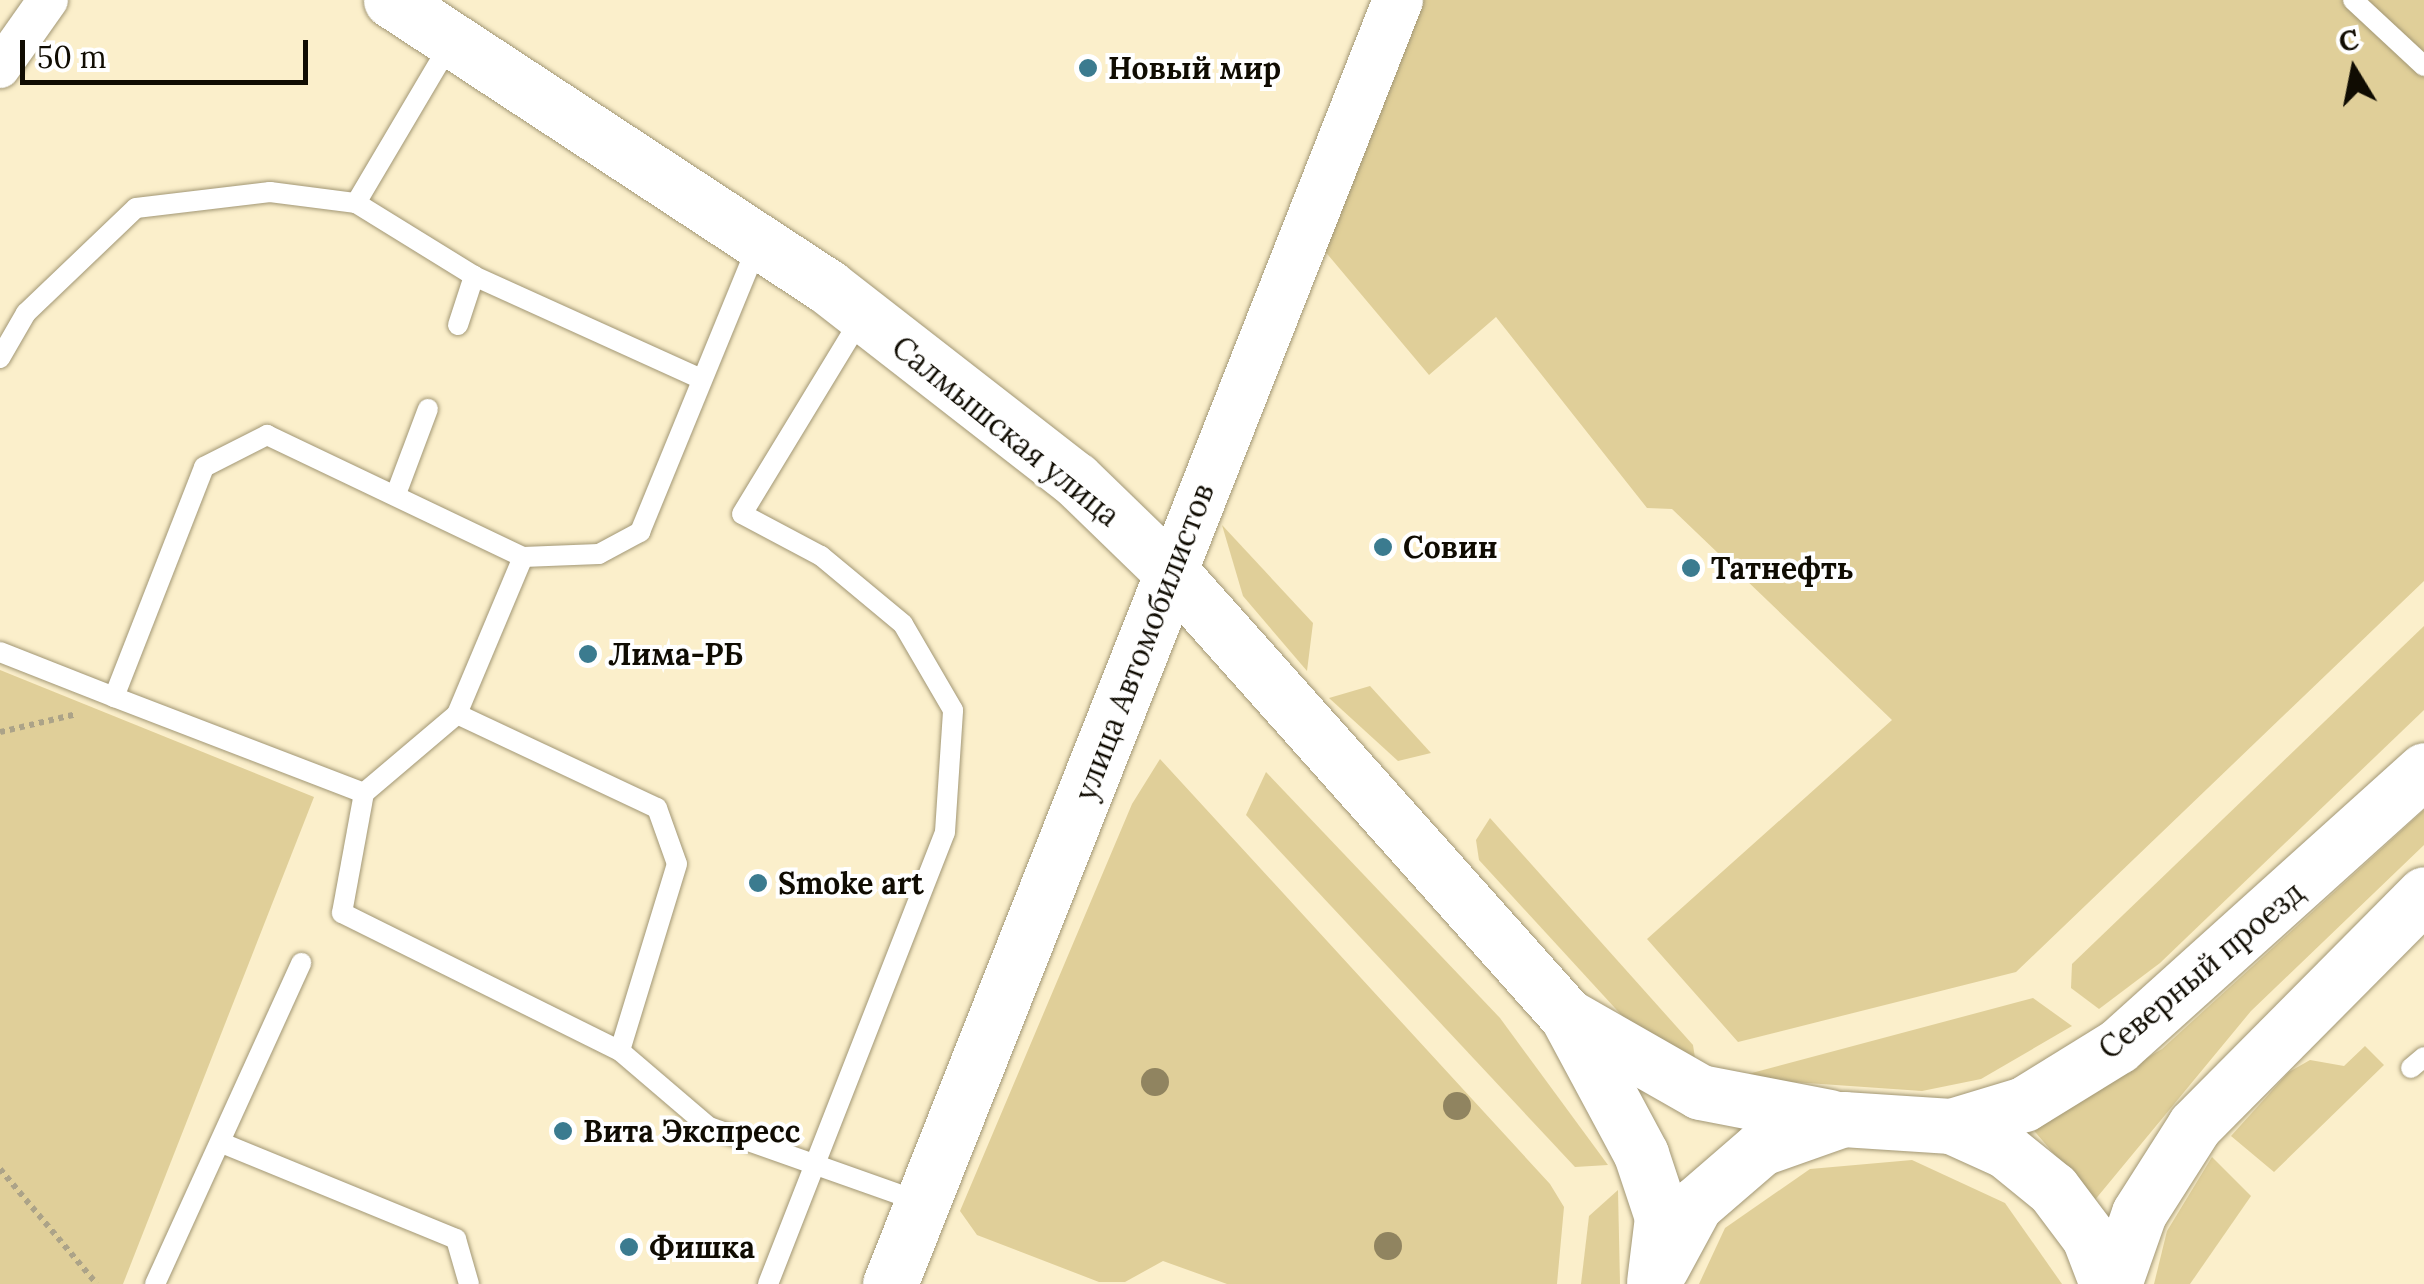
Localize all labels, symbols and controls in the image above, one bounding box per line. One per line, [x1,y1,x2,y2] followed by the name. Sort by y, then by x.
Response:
[25,20,312,82] scale bar
[2304,20,2404,120] north arrow
[2336,21,2361,60] text: С
[37,38,107,76] text: 50 m
[1108,50,1281,86] place label: Новый мир
[1077,57,1099,79] marker: Новый мир
[885,328,1127,534] street label: Салмышская улица
[1067,479,1221,805] street label: улица Автомобилистов
[1403,529,1498,565] place label: Совин
[1372,536,1394,558] marker: Совин
[1711,550,1854,586] place label: Татнефть
[1680,557,1702,579] marker: Татнефть
[608,636,743,672] place label: Лима-РБ
[577,643,599,665] marker: Лима-РБ
[778,865,924,901] place label: Smoke art
[747,872,769,894] marker: Smoke art
[2091,874,2311,1066] street label: Северный проезд
[583,1113,800,1149] place label: Вита Экспресс
[552,1120,574,1142] marker: Вита Экспресс
[649,1229,755,1265] place label: Фишка
[618,1236,640,1258] marker: Фишка

